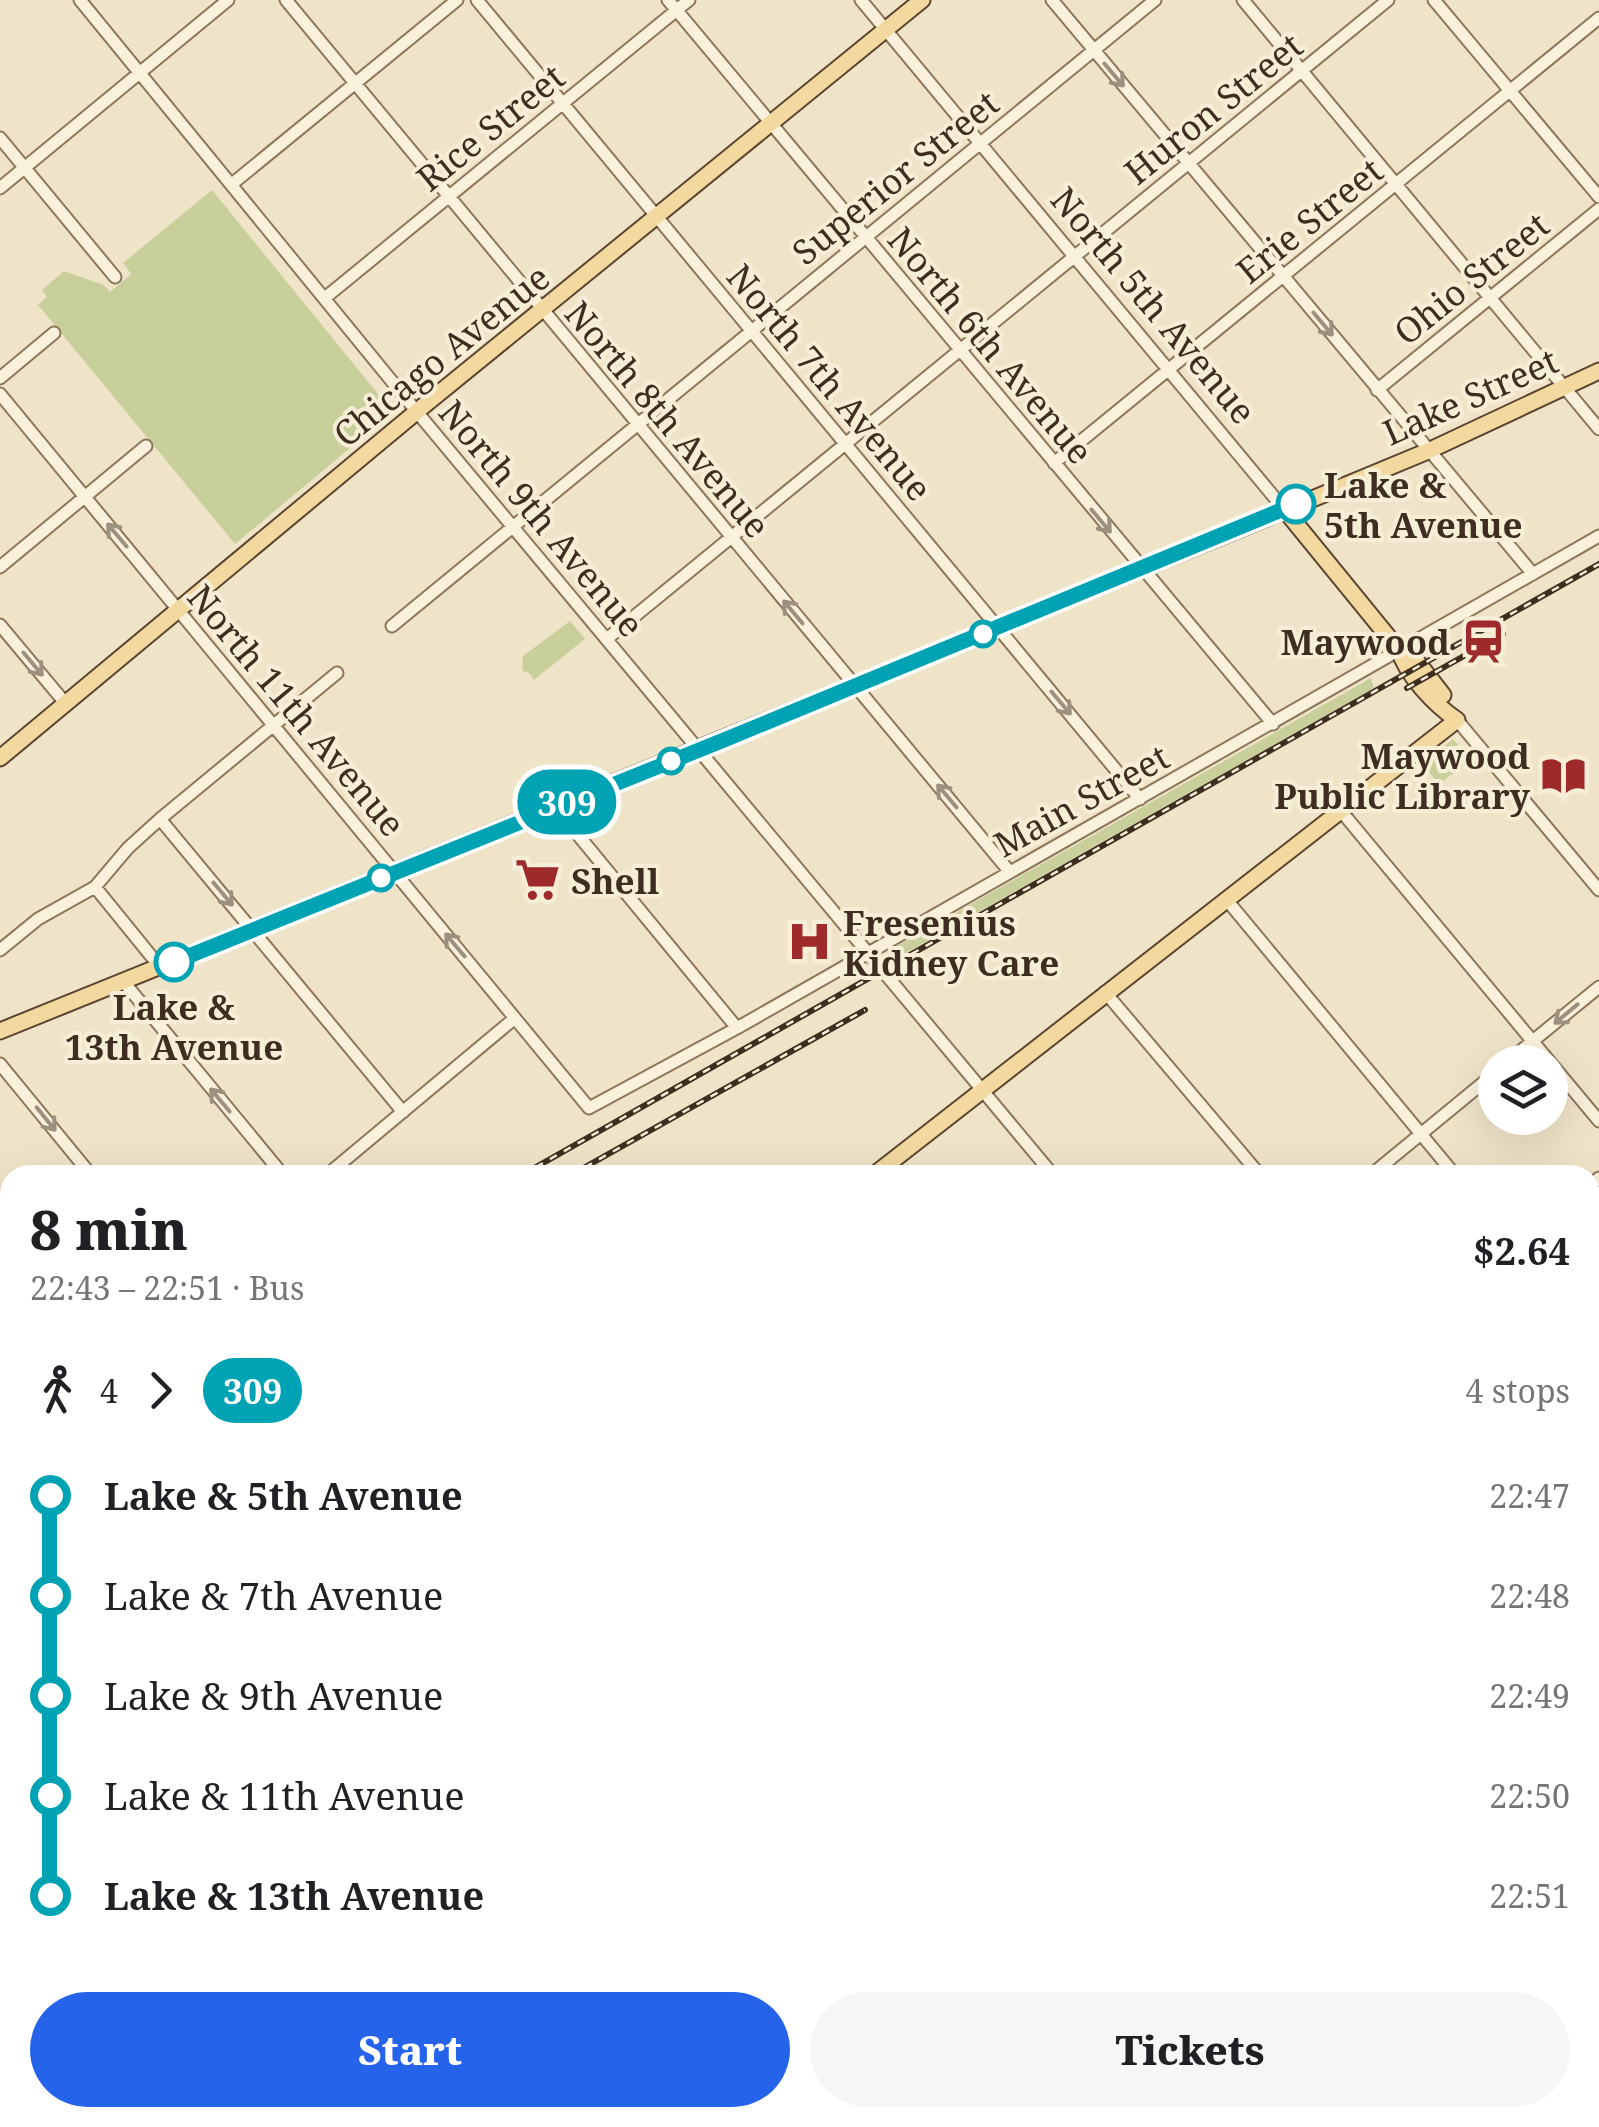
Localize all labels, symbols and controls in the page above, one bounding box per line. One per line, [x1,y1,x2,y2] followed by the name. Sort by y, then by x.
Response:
[1114,22,1312,194] street label: Huron Street
[407,53,573,201] street label: Rice Street
[1103,61,1125,87] one-way arrow
[782,79,1008,275] street label: Superior Street
[1226,147,1392,293] street label: Erie Street
[1041,177,1267,433] street label: North 5th Avenue
[1384,201,1558,355] street label: Ohio Street
[878,217,1104,473] street label: North 6th Avenue
[323,253,559,457] street label: Chicago Avenue
[717,254,943,510] street label: North 7th Avenue
[555,291,781,547] street label: North 8th Avenue
[1311,311,1333,337] one-way arrow
[1375,337,1565,455] street label: Lake Street
[429,390,655,646] street label: North 9th Avenue
[1324,461,1523,548] place label: Lake & 5th Avenue
[1277,485,1315,523] marker: Lake & 5th Avenue
[1090,507,1112,533] one-way arrow
[106,523,128,549] one-way arrow
[178,574,416,846] street label: North 11th Avenue
[782,599,804,625] one-way arrow
[1459,617,1507,665] station icon: Maywood
[1280,618,1450,665] place label: Maywood
[970,621,996,647] unlabelled marker
[22,651,44,677] one-way arrow
[1049,689,1071,715] one-way arrow
[1274,732,1531,819] place label: Maywood Public Library
[985,733,1177,867] street label: Main Street
[658,748,684,774] unlabelled marker
[1539,751,1587,799] library icon: Maywood Public Library
[510,770,624,834] line badge: 309
[537,779,597,826] text: 309
[936,784,958,810] one-way arrow
[514,856,562,904] supermarket icon: Shell
[571,857,659,904] place label: Shell
[368,865,394,891] unlabelled marker
[212,880,234,906] one-way arrow
[843,899,1059,986] place label: Fresenius Kidney Care
[786,918,834,966] hospital icon: Fresenius Kidney Care
[444,933,466,959] one-way arrow
[155,943,193,981] marker: Lake & 13th Avenue
[65,983,283,1070] place label: Lake & 13th Avenue
[1553,1003,1579,1025] one-way arrow
[1478,1045,1568,1135] map controls
[1478,1045,1568,1135] button: layers
[210,1087,232,1113] one-way arrow
[35,1106,57,1132] one-way arrow
[30,1191,188,1266] text: 8 min
[1473,1224,1570,1276] text: $2.64
[30,1266,304,1309] text: 22:43 – 22:51 · Bus
[30,1363,85,1418] icon: walk
[133,1363,188,1418] icon: forward
[223,1367,282,1414] text: 309
[100,1369,118,1412] text: 4
[1466,1369,1570,1412] text: 4 stops
[104,1469,463,1521] text: Lake & 5th Avenue
[1489,1474,1570,1517] text: 22:47
[104,1569,443,1621] text: Lake & 7th Avenue
[1489,1574,1570,1617] text: 22:48
[104,1669,443,1721] text: Lake & 9th Avenue
[1489,1674,1570,1717] text: 22:49
[104,1769,465,1821] text: Lake & 11th Avenue
[1489,1774,1570,1817] text: 22:50
[104,1869,484,1921] text: Lake & 13th Avenue
[1489,1874,1570,1917] text: 22:51
[30,1992,790,2107] button: Start
[810,1992,1570,2107] button: Tickets

